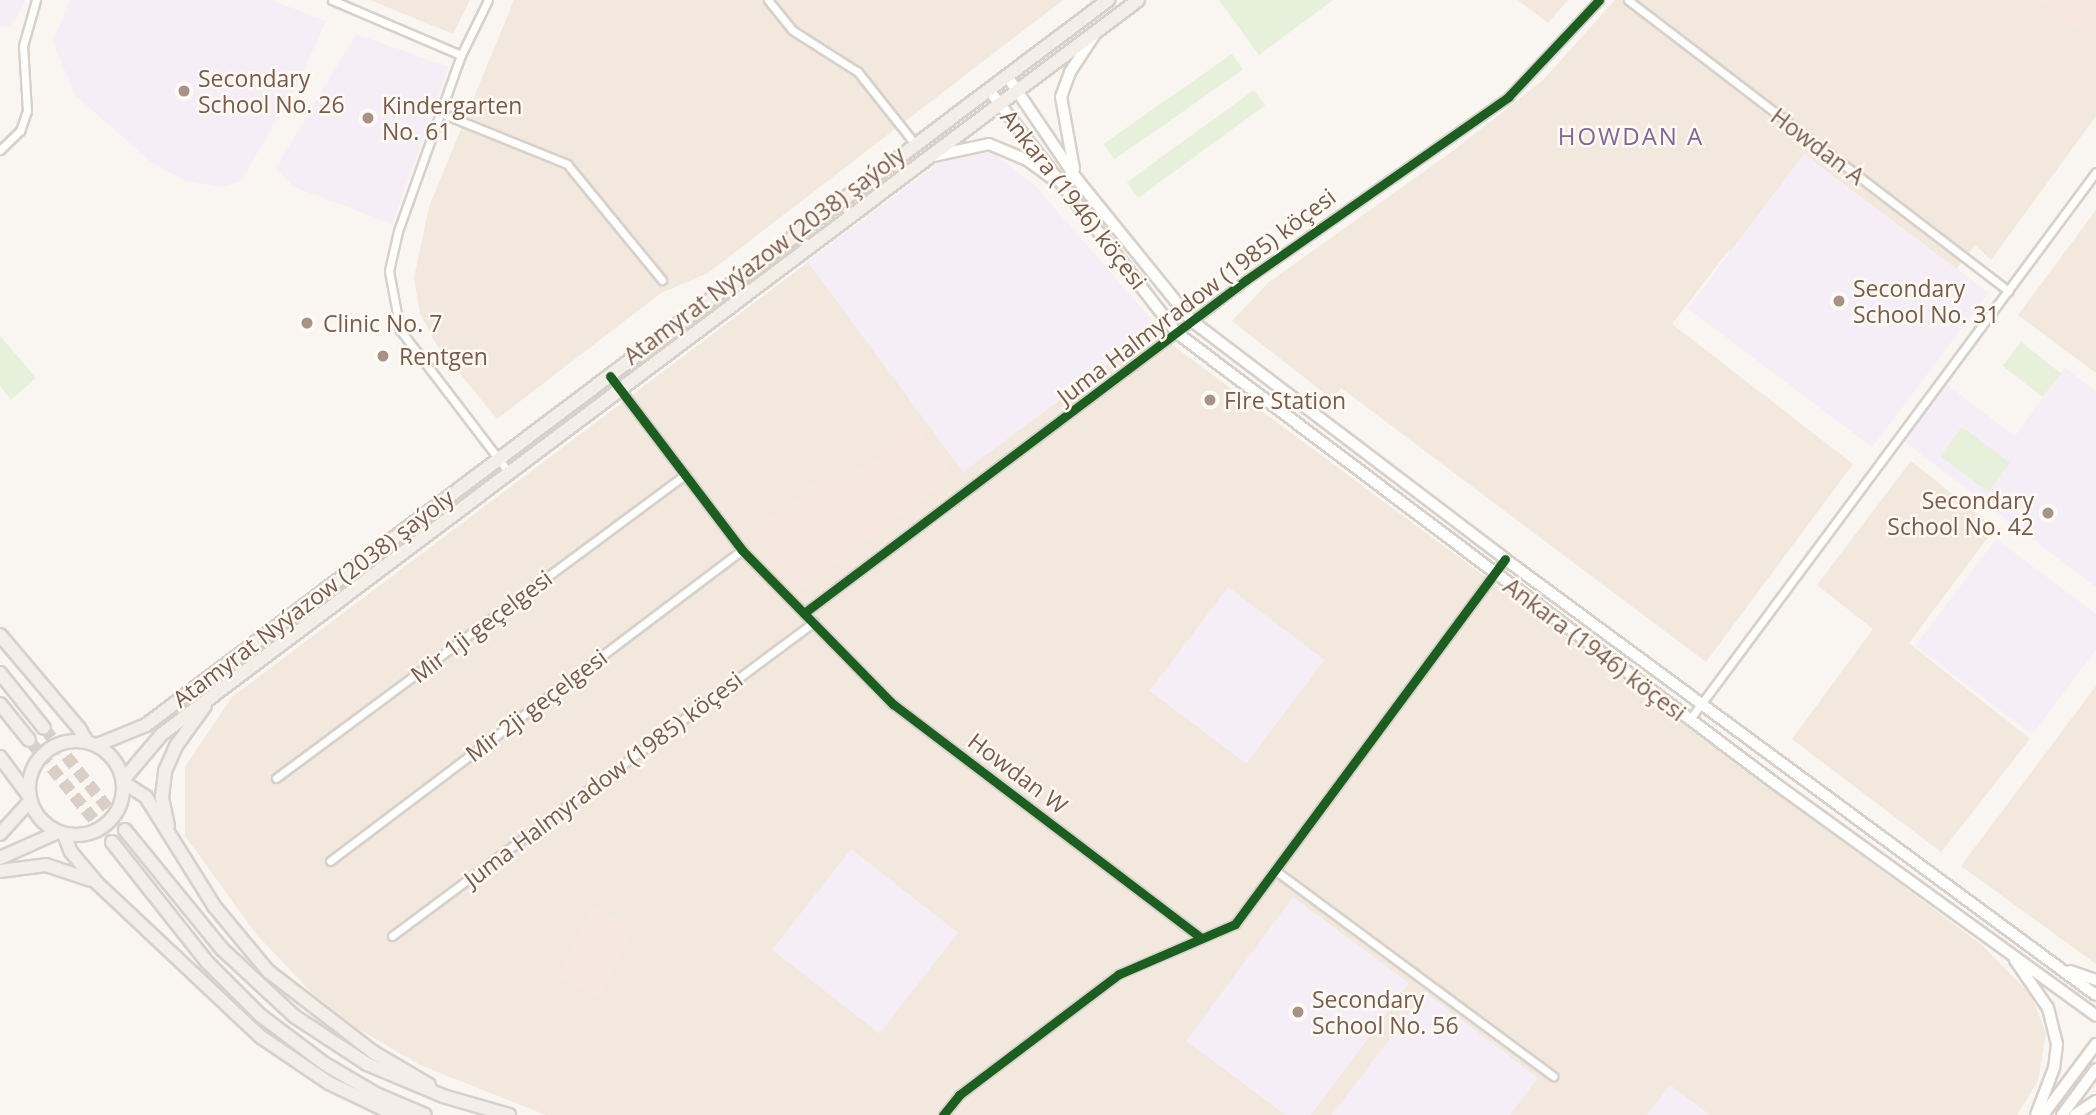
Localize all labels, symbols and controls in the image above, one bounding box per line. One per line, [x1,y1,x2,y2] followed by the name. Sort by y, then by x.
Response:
[198,64,345,118] place label: Secondary School No. 26
[176,83,192,99] marker: Secondary School No. 26
[382,91,522,145] place label: Kindergarten No. 61
[1766,102,1870,190] street label: Howdan A
[995,104,1153,294] street label: Ankara (1946) köçesi
[360,110,376,126] marker: Kindergarten No. 61
[1559,122,1703,150] district label: HOWDAN A
[618,140,910,370] street label: Atamyrat Nyýazow (2038) şaýoly
[1051,182,1341,410] street label: Juma Halmyradow (1985) köçesi
[1853,274,2000,328] place label: Secondary School No. 31
[1831,293,1847,309] marker: Secondary School No. 31
[323,309,442,337] place label: Clinic No. 7
[297,313,317,333] marker: Clinic No. 7
[399,342,488,370] place label: Rentgen
[373,346,393,366] marker: Rentgen
[1224,386,1346,414] place label: FIre Station
[1202,392,1218,408] marker: FIre Station
[167,483,459,713] street label: Atamyrat Nyýazow (2038) şaýoly
[1887,486,2034,540] place label: Secondary School No. 42
[2040,505,2056,521] marker: Secondary School No. 42
[405,564,557,688] street label: Mir 1ji geçelgesi
[1499,572,1691,726] street label: Ankara (1946) köçesi
[460,643,612,767] street label: Mir 2ji geçelgesi
[458,665,748,893] street label: Juma Halmyradow (1985) köçesi
[963,727,1073,819] street label: Howdan W
[1312,985,1459,1039] place label: Secondary School No. 56
[1290,1004,1306,1020] marker: Secondary School No. 56

